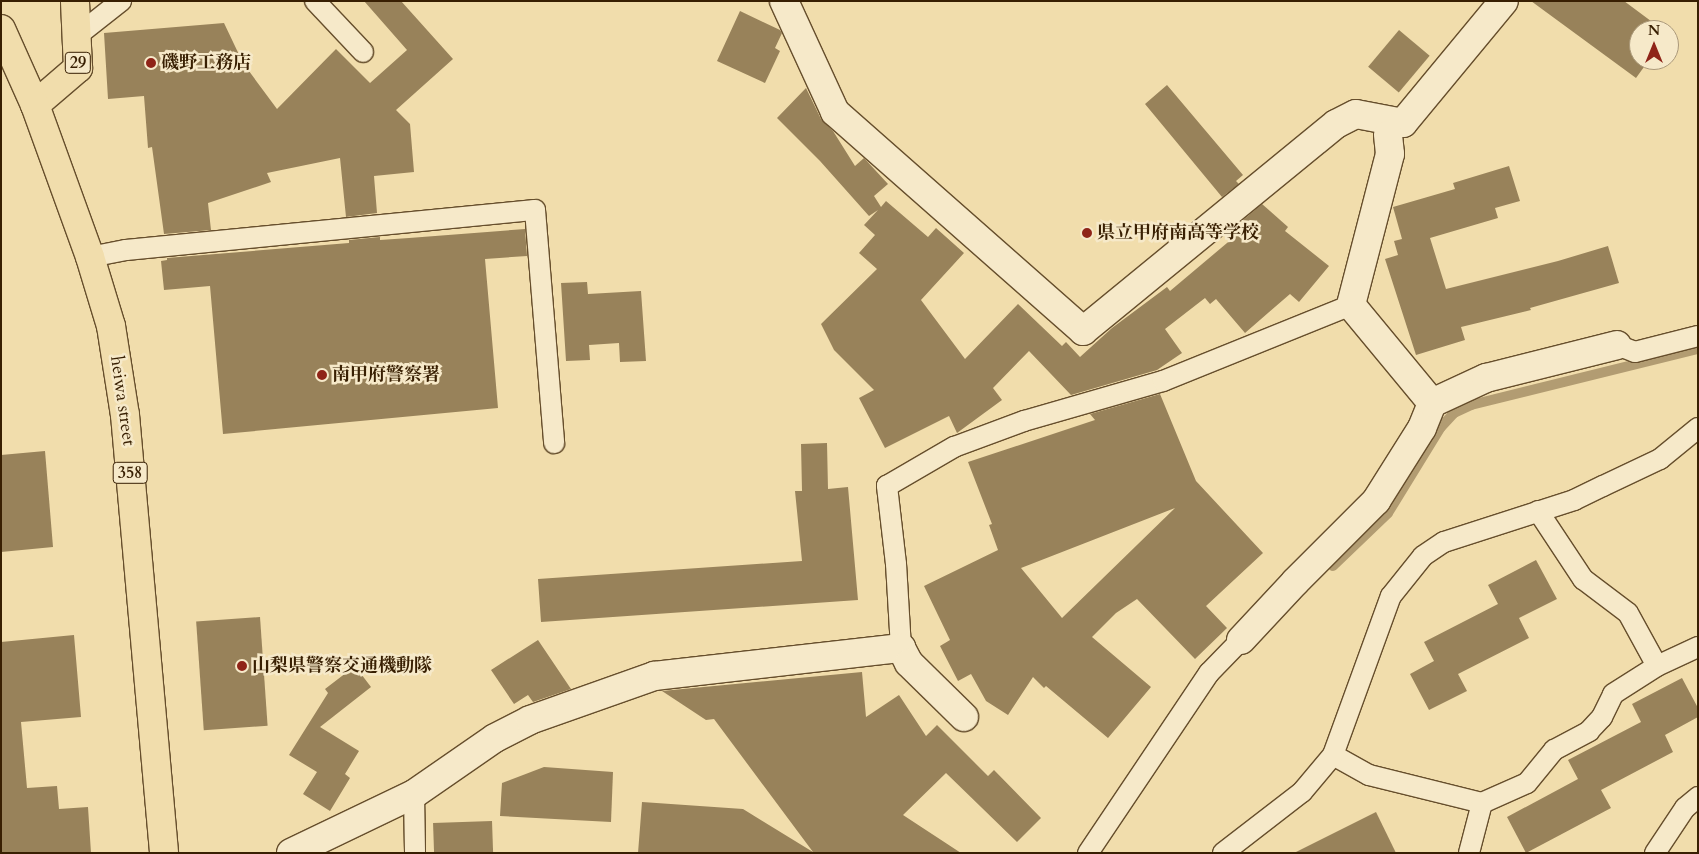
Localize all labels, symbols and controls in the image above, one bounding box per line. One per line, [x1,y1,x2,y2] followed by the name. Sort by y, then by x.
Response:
[1629,20,1679,70] north arrow
[1648,21,1660,40] text: N
[64,49,92,76] road number: 29
[161,52,251,74] place label: 磯野工務店
[145,57,157,69] marker: 磯野工務店
[1097,222,1259,244] place label: 県立甲府南高等学校
[1081,227,1093,239] marker: 県立甲府南高等学校
[105,355,139,447] street label: heiwa street
[332,364,440,386] place label: 南甲府警察署
[316,369,328,381] marker: 南甲府警察署
[112,459,148,486] road number: 358
[252,655,432,677] place label: 山梨県警察交通機動隊
[236,660,248,672] marker: 山梨県警察交通機動隊

